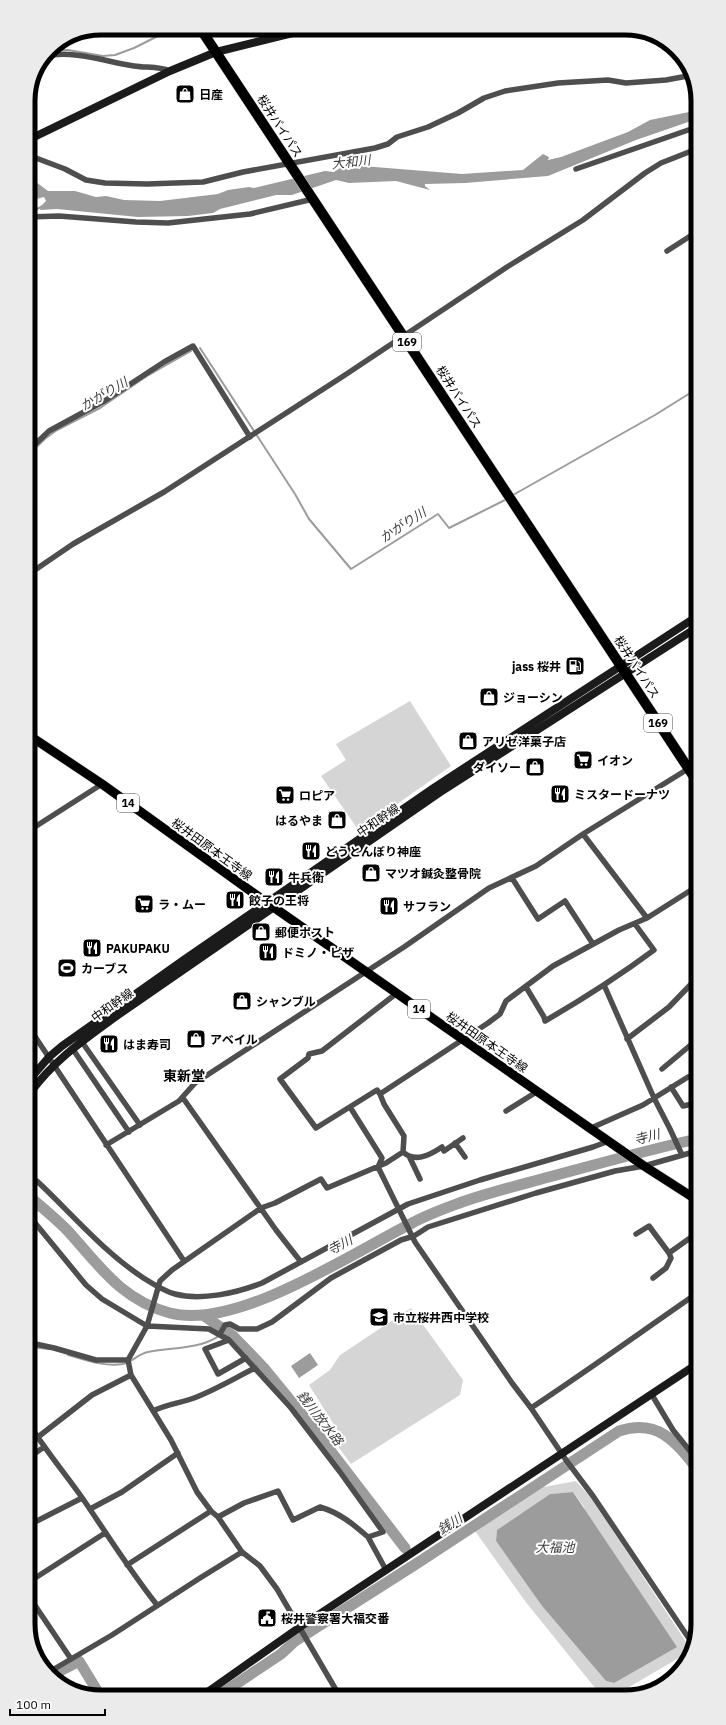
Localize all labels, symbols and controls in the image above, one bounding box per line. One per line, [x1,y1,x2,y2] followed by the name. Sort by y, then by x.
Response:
[174,83,196,105] shop icon: 日産
[199,87,223,102] place label: 日産
[254,92,306,160] street label: 桜井バイパス
[331,151,373,172] water label: 大和川
[393,333,421,351] road number: 169
[433,363,485,431] street label: 桜井バイパス
[77,373,132,414] water label: かがり川
[377,503,431,546] water label: かがり川
[611,633,663,701] street label: 桜井バイパス
[564,655,586,677] fuel station icon: jass 桜井
[511,659,561,674] place label: jass 桜井
[478,686,500,708] shop icon: ジョーシン
[503,690,563,705] place label: ジョーシン
[644,714,672,732] road number: 169
[457,730,479,752] shop icon: アリゼ洋菓子店
[482,734,566,749] place label: アリゼ洋菓子店
[572,749,594,771] supermarket icon: イオン
[597,753,633,768] place label: イオン
[524,756,546,778] shop icon: ダイソー
[473,760,521,775] place label: ダイソー
[549,783,571,805] restaurant icon: ミスタードーナツ
[274,784,296,806] supermarket icon: ロピア
[574,787,670,802] place label: ミスタードーナツ
[299,788,335,803] place label: ロピア
[117,794,139,812] road number: 14
[354,800,402,840] street label: 中和幹線
[326,809,348,831] shop icon: はるやま
[275,813,323,828] place label: はるやま
[169,815,255,883] street label: 桜井田原本王寺線
[300,840,322,862] restaurant icon: どうとんぼり神座
[325,844,421,859] place label: どうとんぼり神座
[360,862,382,884] shop icon: マツオ鍼灸整骨院
[263,866,285,888] restaurant icon: 牛兵衛
[385,866,481,881] place label: マツオ鍼灸整骨院
[288,870,324,885] place label: 牛兵衛
[224,889,246,911] restaurant icon: 餃子の王将
[133,893,155,915] supermarket icon: ラ・ムー
[248,893,309,908] place label: 餃子の王将
[378,895,400,917] restaurant icon: サフラン
[158,897,206,912] place label: ラ・ムー
[403,899,451,914] place label: サフラン
[250,921,272,943] shop icon: 郵便ポスト
[275,925,335,940] place label: 郵便ポスト
[81,937,103,959] restaurant icon: PAKUPAKU
[106,941,170,956] place label: PAKUPAKU
[257,941,279,963] restaurant icon: ドミノ・ピザ
[282,945,354,960] place label: ドミノ・ピザ
[56,957,78,979] sports icon: カーブス
[81,961,128,976] place label: カーブス
[88,985,136,1025] street label: 中和幹線
[231,990,253,1012] shop icon: シャンブル
[256,994,316,1009] place label: シャンブル
[408,1000,430,1018] road number: 14
[443,1008,531,1076] street label: 桜井田原本王寺線
[185,1028,207,1050] shop icon: アベイル
[210,1032,258,1047] place label: アベイル
[98,1033,120,1055] restaurant icon: はま寿司
[123,1037,171,1052] place label: はま寿司
[163,1067,205,1085] district label: 東新堂
[632,1125,664,1148] water label: 寺川
[325,1230,357,1259] water label: 寺川
[368,1306,390,1328] school or university icon: 市立桜井西中学校
[393,1310,489,1325] place label: 市立桜井西中学校
[293,1387,347,1450] water label: 銭川放水路
[434,1509,467,1538] water label: 銭川
[535,1539,576,1556] water label: 大福池
[256,1607,278,1629] public building icon: 桜井警察署大福交番
[281,1611,390,1626] place label: 桜井警察署大福交番
[10,1691,105,1717] scale bar
[16,1697,51,1712] text: 100 m

